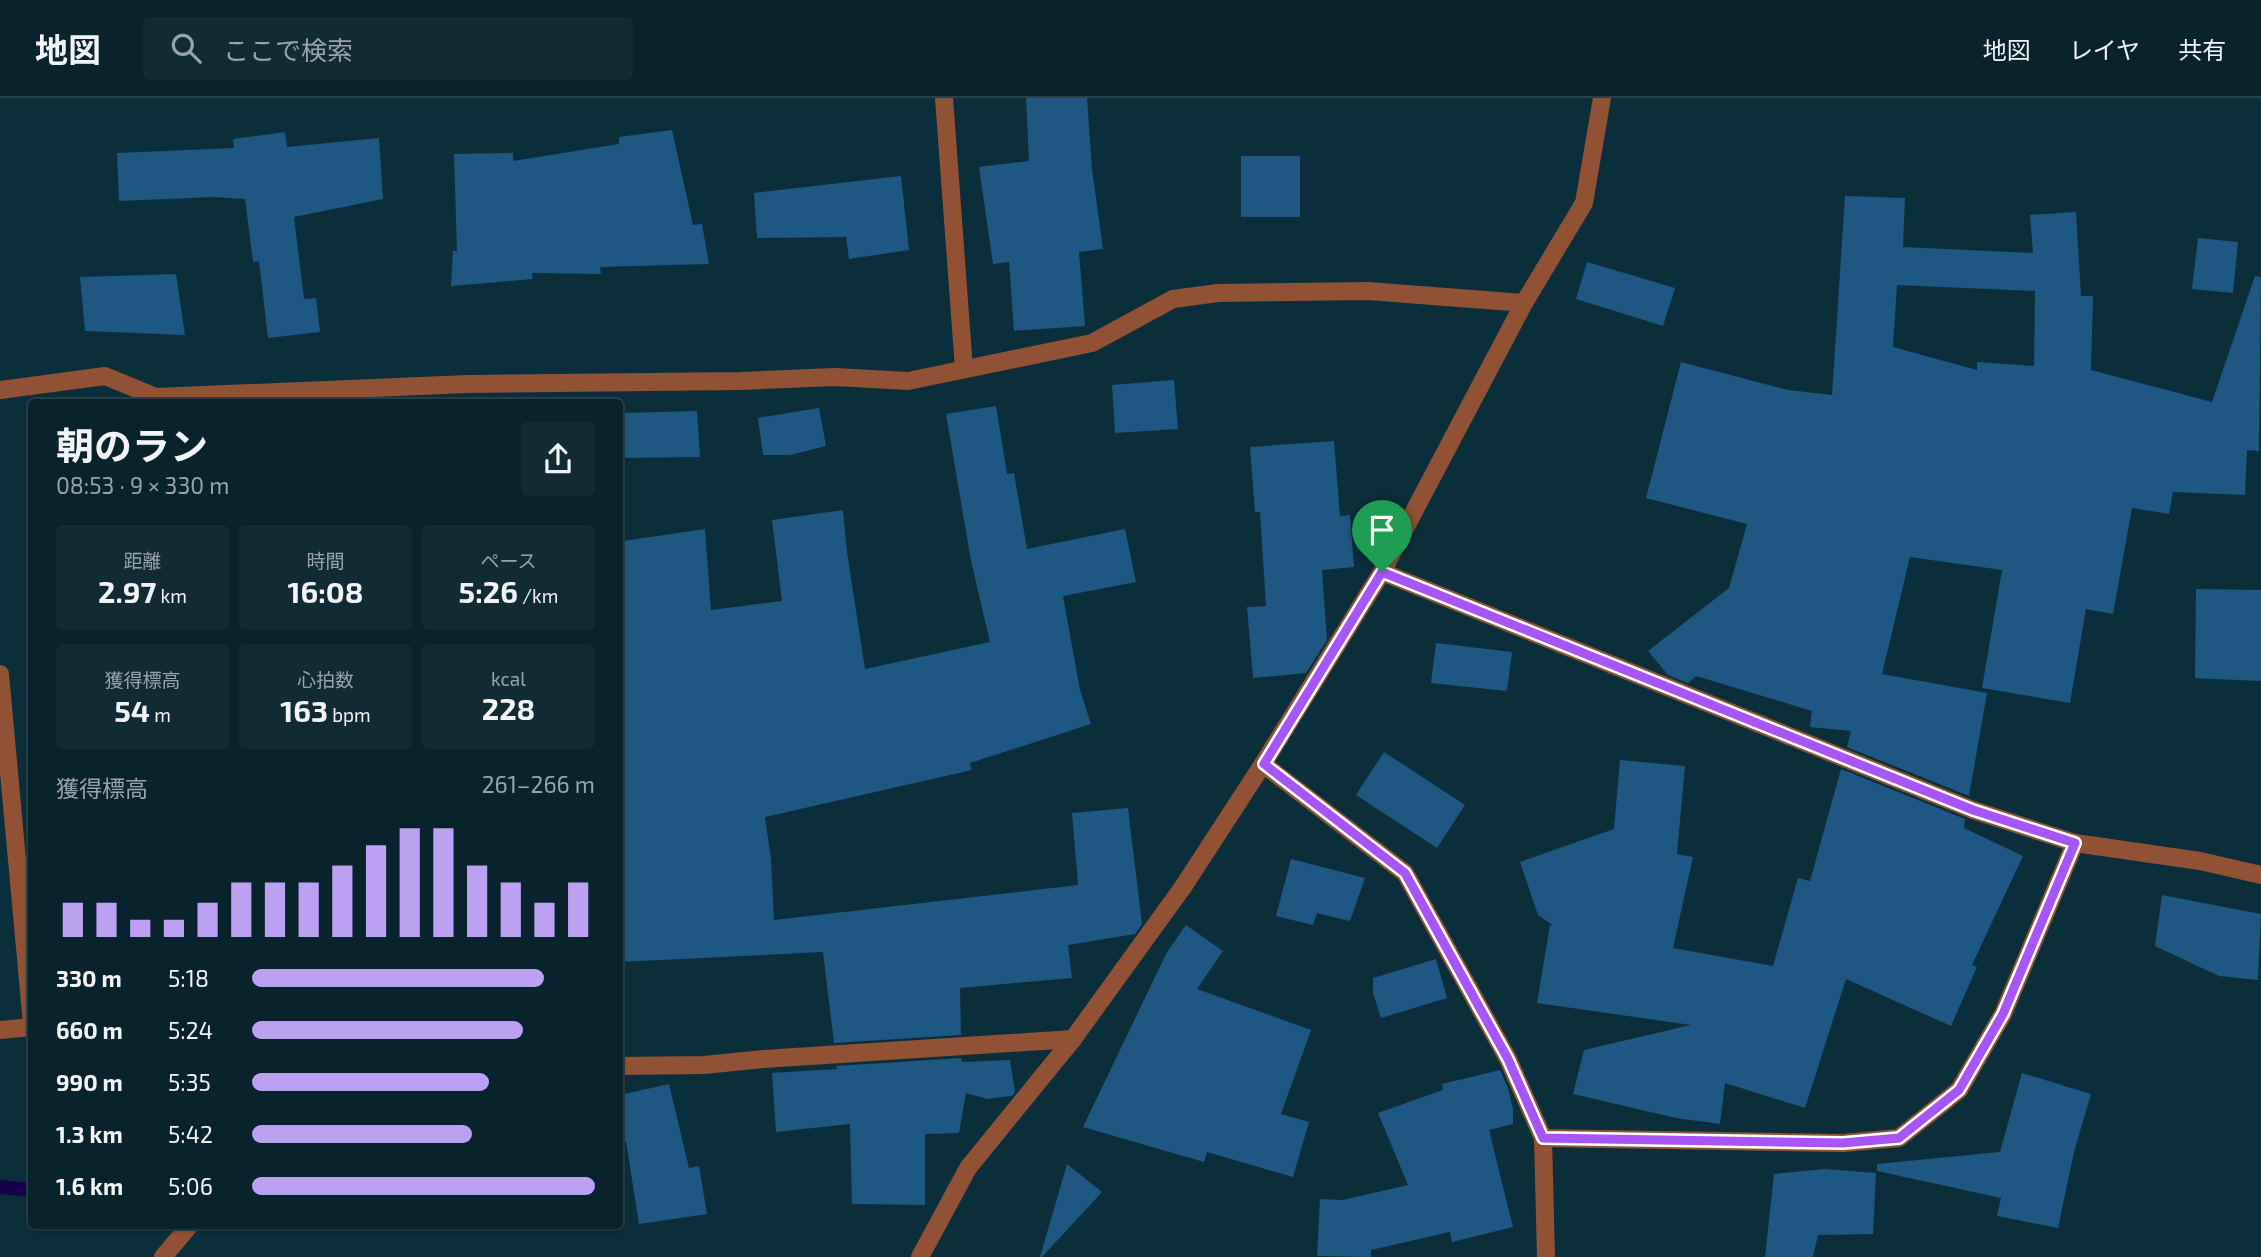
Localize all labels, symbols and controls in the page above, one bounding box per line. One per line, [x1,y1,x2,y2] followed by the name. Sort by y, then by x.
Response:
[143,17,633,80] search box
[35,29,101,69] text: 地図
[167,29,205,67] icon: search
[223,34,353,65] text: ここで検索
[1983,35,2031,64] text: 地図
[2069,35,2140,64] text: レイヤ
[2178,35,2226,64] text: 共有
[56,422,208,468] text: 朝のラン
[521,422,595,496] button: share
[56,471,229,499] text: 08:53 · 9 × 330 m
[1352,500,1412,572] pin
[1363,511,1401,549] icon: arrive
[123,549,162,572] text: 距離
[306,549,345,572] text: 時間
[480,549,537,572] text: ペース
[98,573,156,609] text: 2.97
[288,573,364,609] text: 16:08
[459,573,518,609] text: 5:26
[156,584,187,607] text: km
[518,584,558,607] text: /km
[491,667,526,690] text: kcal
[104,668,181,691] text: 獲得標高
[297,668,354,691] text: 心拍数
[482,690,535,726] text: 228
[114,692,150,728] text: 54
[280,692,328,728] text: 163
[150,703,171,726] text: m
[328,703,371,726] text: bpm
[482,770,595,798] text: 261–266 m
[56,774,148,802] text: 獲得標高
[56,964,122,992] text: 330 m
[168,964,209,992] text: 5:18
[56,1016,123,1044] text: 660 m
[168,1016,213,1044] text: 5:24
[56,1068,123,1096] text: 990 m
[168,1068,211,1096] text: 5:35
[56,1120,123,1148] text: 1.3 km
[168,1120,213,1148] text: 5:42
[56,1172,123,1200] text: 1.6 km
[168,1172,213,1200] text: 5:06

